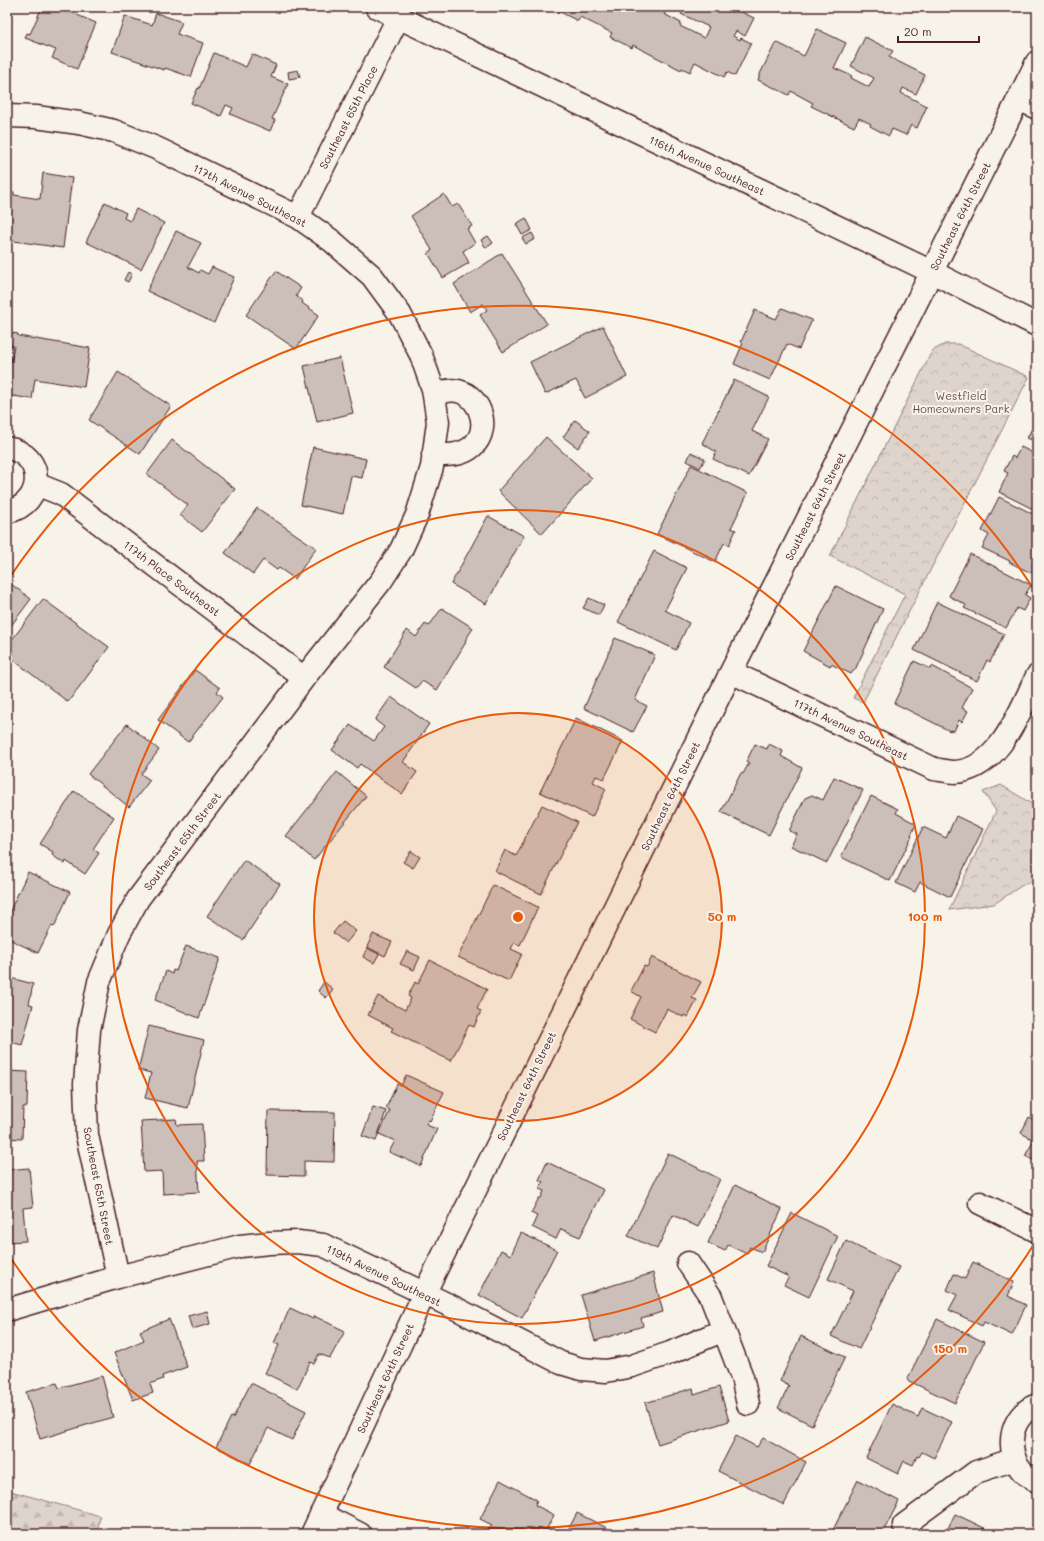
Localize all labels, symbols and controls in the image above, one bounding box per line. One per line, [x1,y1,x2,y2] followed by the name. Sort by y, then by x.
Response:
[898,18,979,44] scale bar
[904,23,932,39] text: 20 m
[315,62,381,171] street label: Southeast 65th Place
[647,132,768,199] street label: 116th Avenue Southeast
[926,159,994,273] street label: Southeast 64th Street
[191,160,310,230] street label: 117th Avenue Southeast
[912,388,1010,416] park label: Westfield Homeowners Park
[781,449,849,563] street label: Southeast 64th Street
[121,537,223,619] street label: 117th Place Southeast
[791,695,911,763] street label: 117th Avenue Southeast
[637,739,703,853] street label: Southeast 64th Street
[140,789,224,893] street label: Southeast 65th Street
[708,908,736,924] text: 50 m
[908,908,942,924] text: 100 m
[511,910,525,924] centre of rings
[493,1029,559,1143] street label: Southeast 64th Street
[80,1126,118,1246] street label: Southeast 65th Street
[324,1241,444,1309] street label: 119th Avenue Southeast
[353,1320,417,1435] street label: Southeast 64th Street
[933,1340,967,1356] text: 150 m

